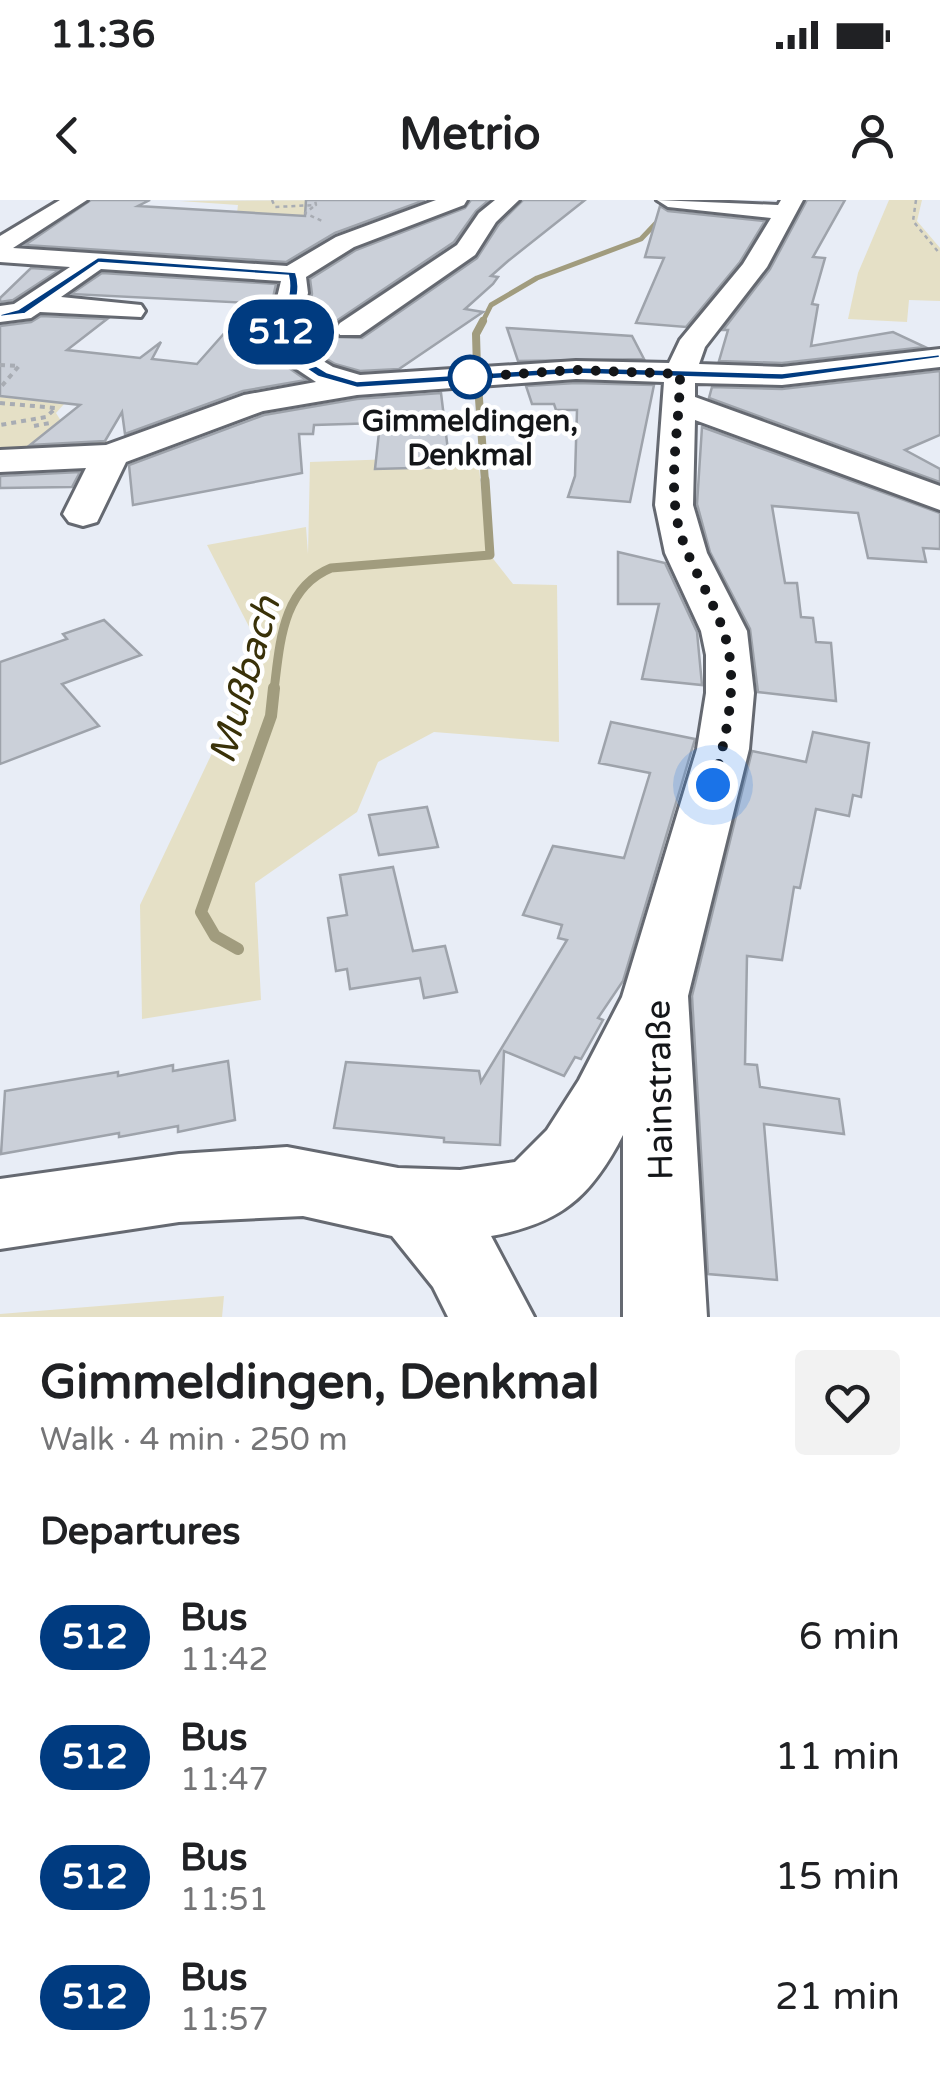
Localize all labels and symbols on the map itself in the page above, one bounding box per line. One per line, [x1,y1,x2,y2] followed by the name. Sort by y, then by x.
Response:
[224,300,338,364] line badge: 512
[449,356,491,398] marker: Gimmeldingen, Denkmal
[362,403,578,474] place label: Gimmeldingen, Denkmal
[199,591,291,769] water label: Mußbach
[688,760,738,810] your location
[637,999,683,1181] street label: Hainstraße

